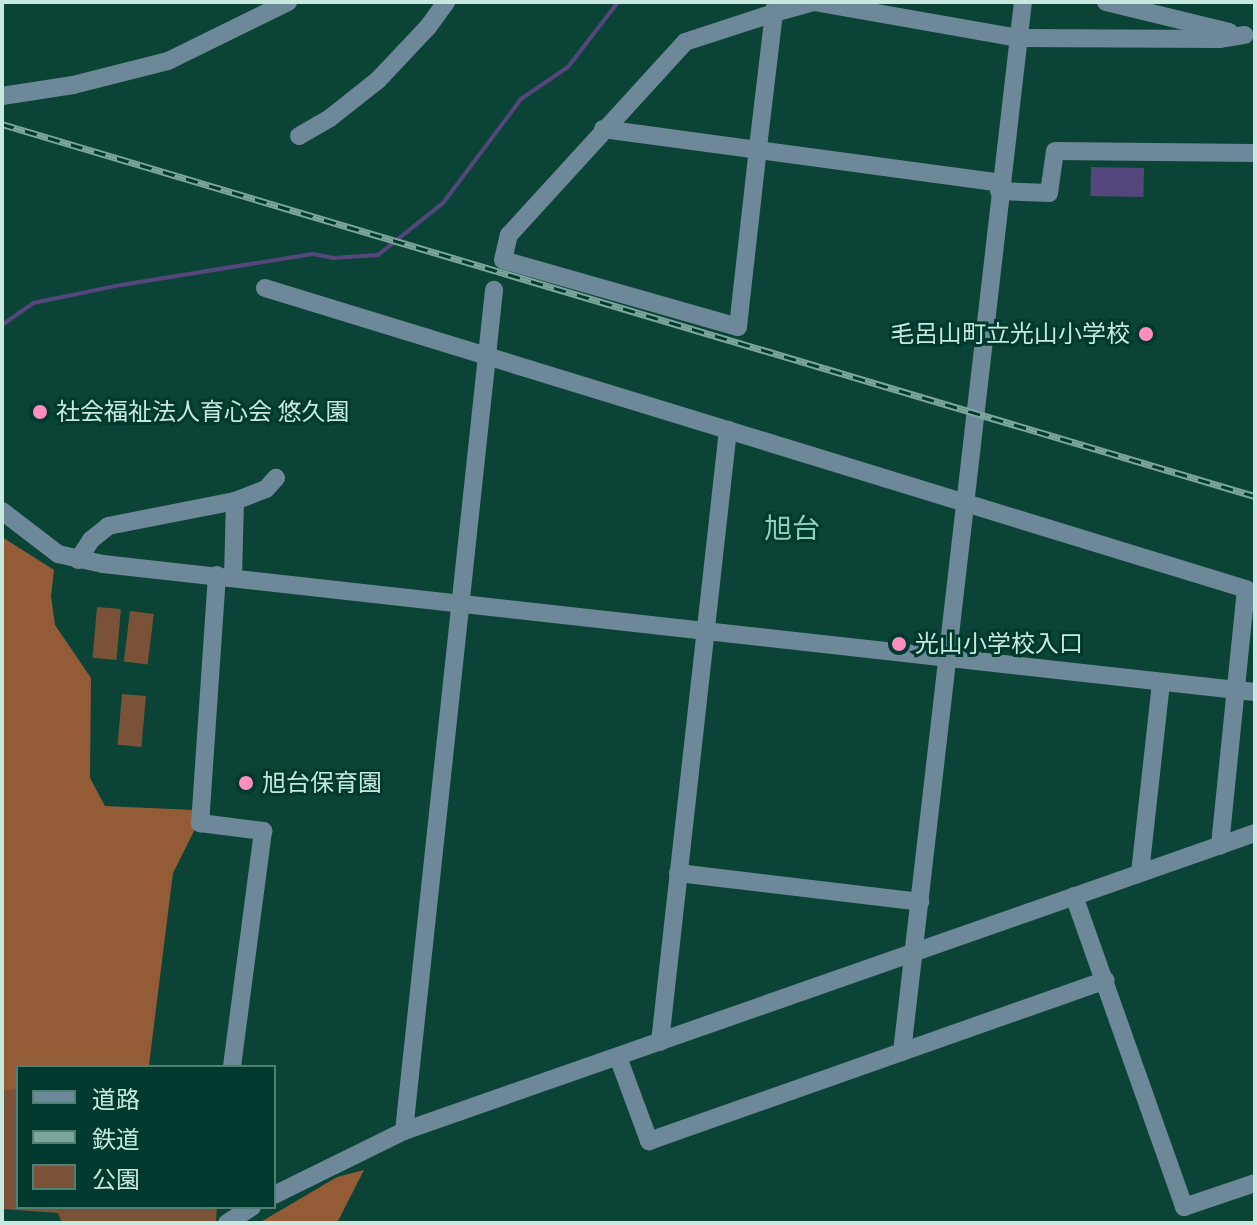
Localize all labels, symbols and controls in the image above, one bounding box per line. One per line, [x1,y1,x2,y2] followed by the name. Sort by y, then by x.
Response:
[890,320,1130,348] place label: 毛呂山町立光山小学校
[1137,325,1155,343] marker: 毛呂山町立光山小学校
[56,398,350,426] place label: 社会福祉法人育心会 悠久園
[31,403,49,421] marker: 社会福祉法人育心会 悠久園
[764,511,820,545] district label: 旭台
[915,630,1083,658] place label: 光山小学校入口
[890,635,908,653] marker: 光山小学校入口
[262,769,382,797] place label: 旭台保育園
[237,774,255,792] marker: 旭台保育園
[16,1065,276,1209] legend
[92,1083,140,1115] text: 道路
[92,1123,140,1155] text: 鉄道
[92,1163,140,1195] text: 公園

